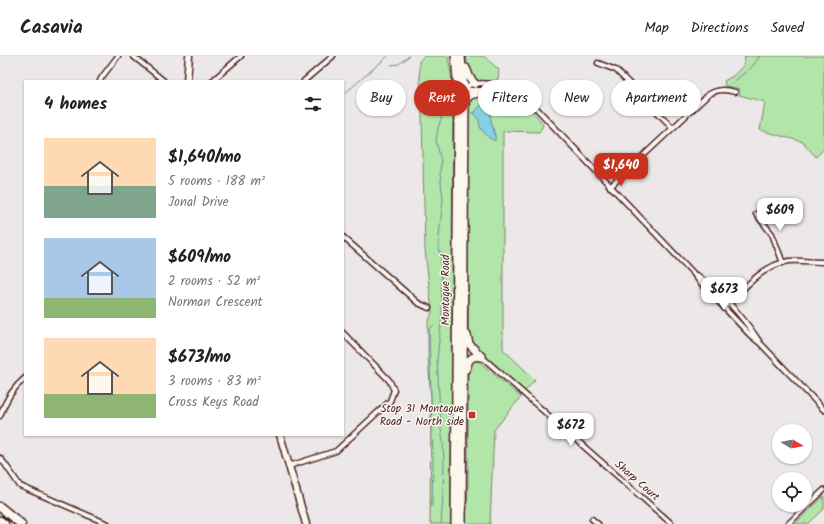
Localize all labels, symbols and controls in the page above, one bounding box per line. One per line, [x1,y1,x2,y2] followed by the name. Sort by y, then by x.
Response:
[20,13,83,43] text: Casavia
[644,17,669,39] text: Map
[691,17,749,39] text: Directions
[771,17,804,39] text: Saved
[356,80,406,116] chip: Buy
[414,80,470,116] chip: Rent
[478,80,542,116] chip: Filters
[550,80,603,116] chip: New
[611,80,701,116] chip: Apartment
[44,91,107,118] text: 4 homes
[302,93,324,115] icon: filters
[168,144,241,171] text: $1,640/mo
[588,153,654,187] pin: $1,640
[76,154,124,202] icon: home
[603,155,639,176] text: $1,640
[168,171,265,192] text: 5 rooms · 188 m²
[168,192,229,213] text: Jonal Drive
[756,198,804,232] pin: $609
[766,200,794,221] text: $609
[168,244,231,271] text: $609/mo
[76,254,124,302] icon: home
[437,254,455,325] street label: Montague Road
[168,271,260,292] text: 2 rooms · 52 m²
[700,277,748,311] pin: $673
[710,279,738,300] text: $673
[168,292,263,313] text: Norman Crescent
[168,344,231,371] text: $673/mo
[76,354,124,402] icon: home
[168,371,261,392] text: 3 rooms · 83 m²
[168,392,259,413] text: Cross Keys Road
[380,400,464,431] place label: Stop 31 Montague Road - North side
[467,410,477,420] marker: Stop 31 Montague Road - North side
[547,413,595,447] pin: $672
[557,415,585,436] text: $672
[772,424,812,464] north arrow
[772,424,812,512] map controls
[610,456,664,506] street label: Sharp Court
[772,472,812,512] button: locate

